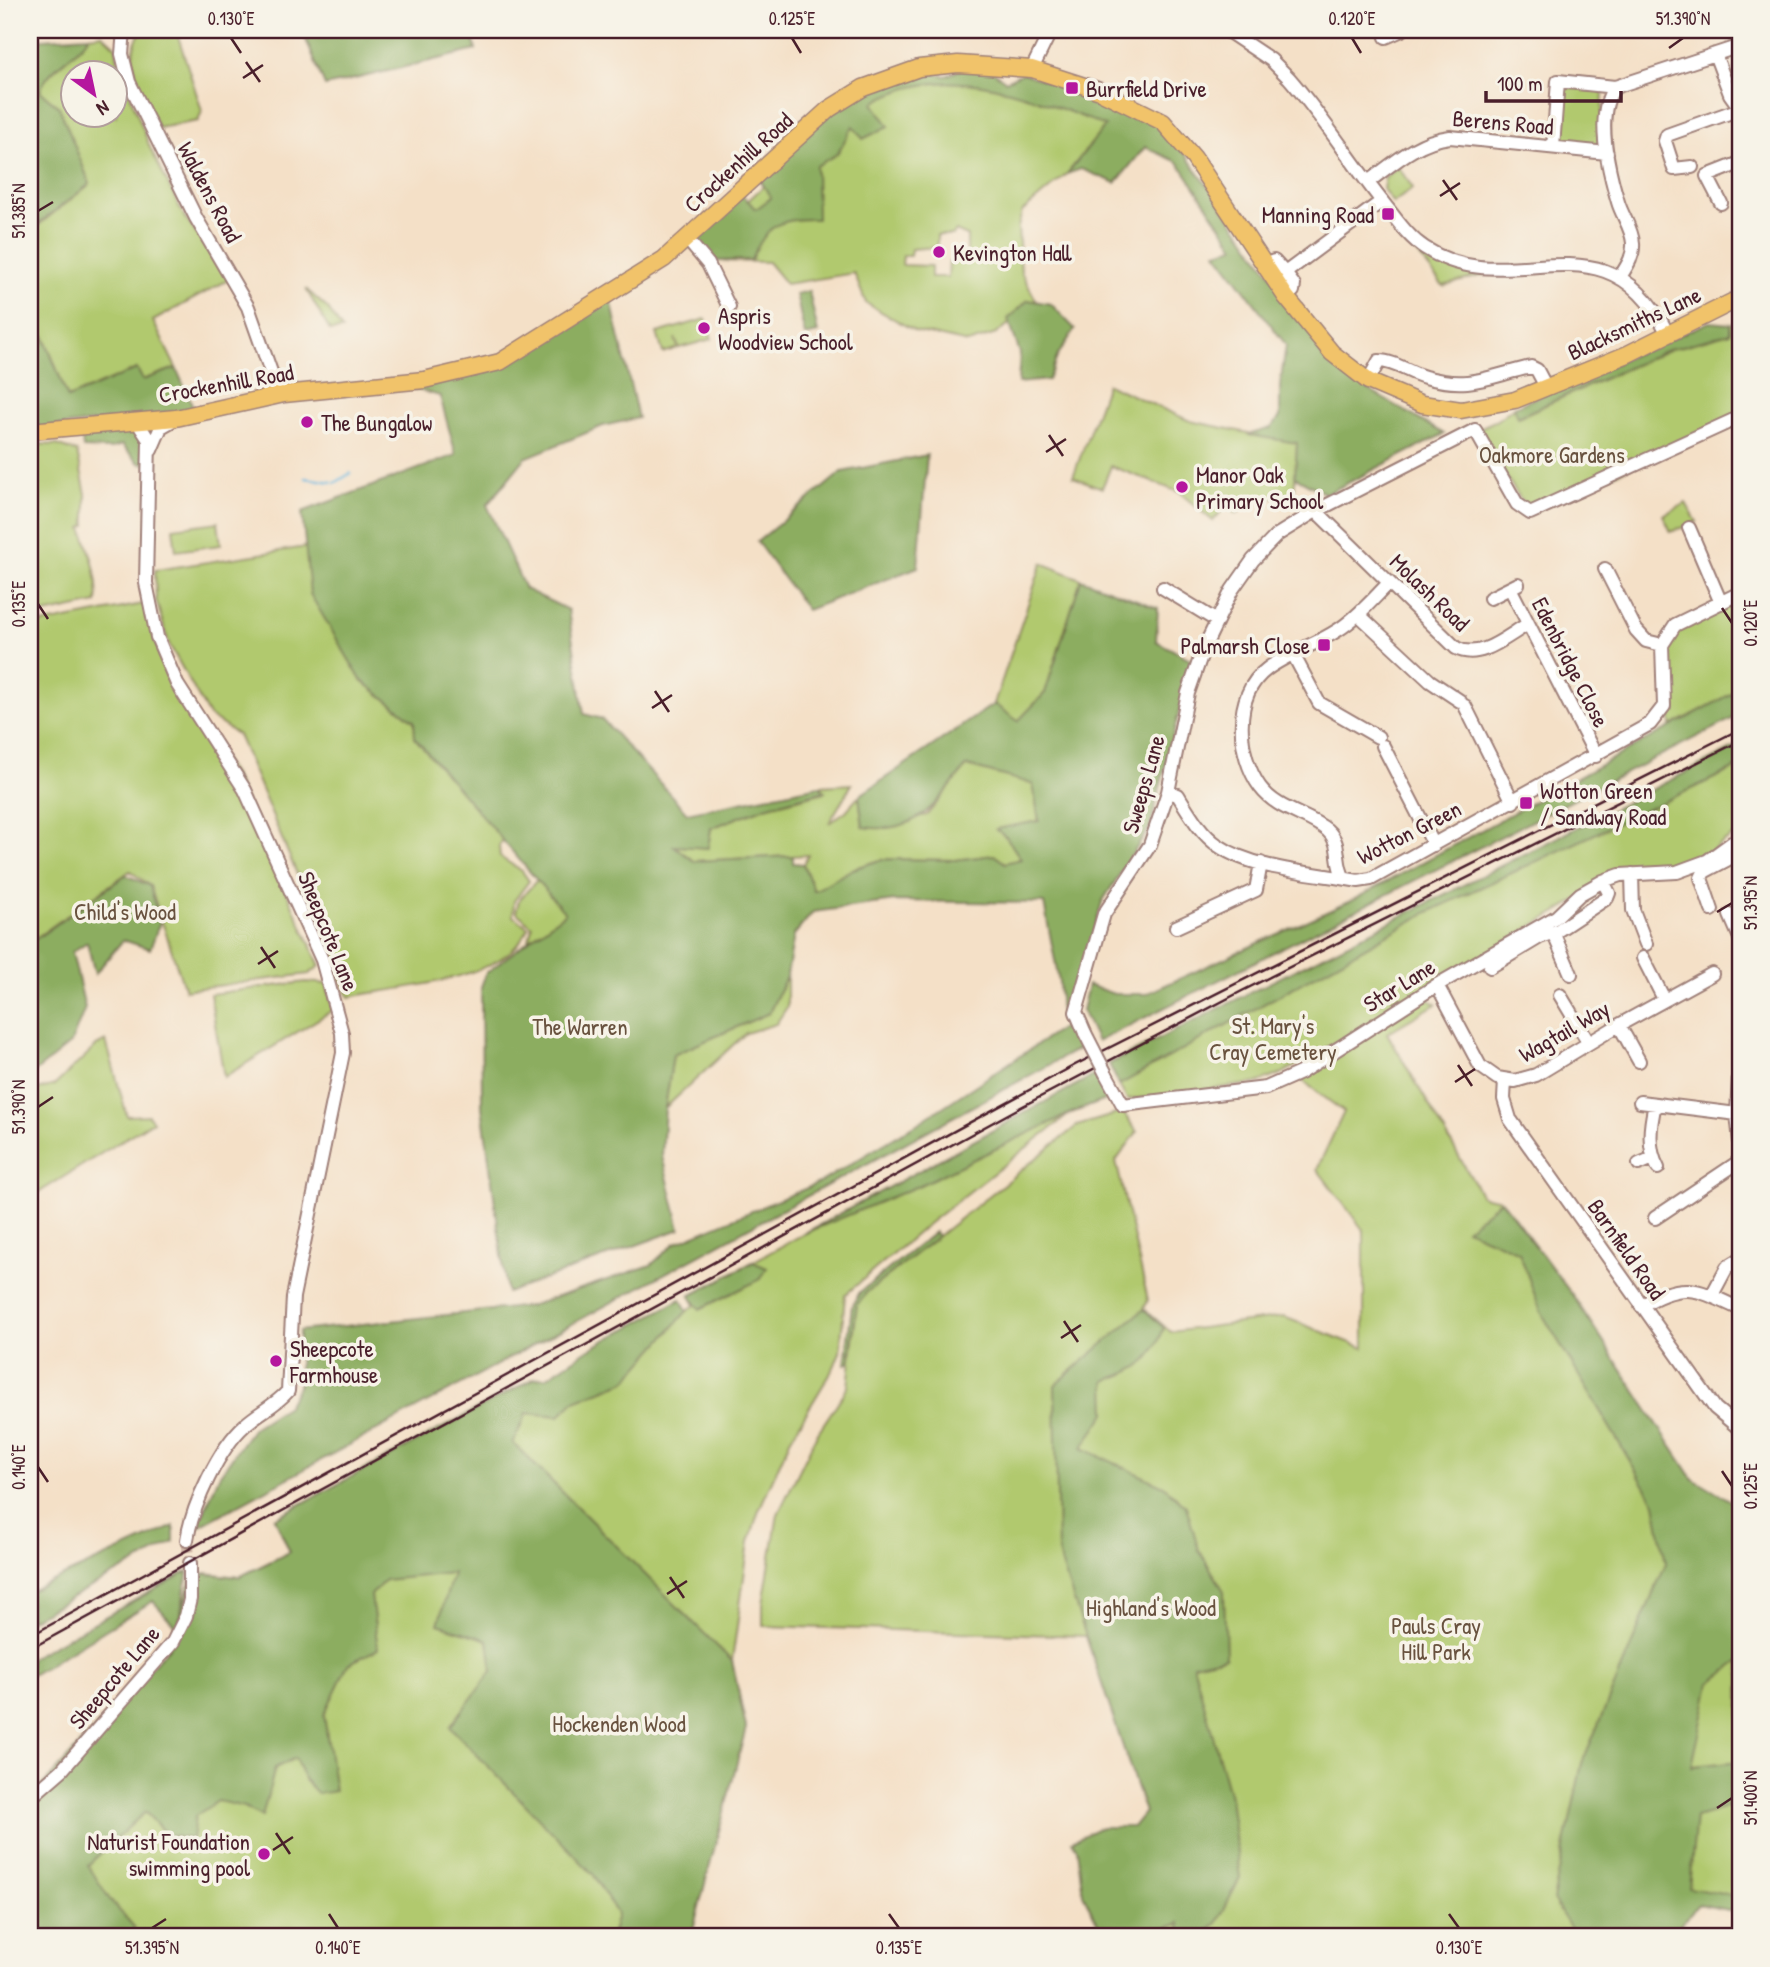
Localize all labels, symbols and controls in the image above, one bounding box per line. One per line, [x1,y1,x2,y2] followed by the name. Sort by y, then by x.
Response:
[208,6,254,31] text: 0.130°E
[769,6,815,31] text: 0.125°E
[1328,6,1376,31] text: 0.120°E
[1656,6,1710,31] text: 51.390°N
[60,60,130,130] north arrow
[1486,60,1621,104] scale bar
[1497,69,1543,98] text: 100 m
[1086,73,1207,104] place label: Burrfield Drive
[1064,80,1080,96] marker: Burrfield Drive
[92,95,115,122] text: N
[1451,102,1555,142] street label: Berens Road
[677,105,799,219] street label: Crockenhill Road
[171,136,249,248] street label: Waldens Road
[6,183,31,239] text: 51.385°N
[1262,199,1374,230] place label: Manning Road
[1380,206,1396,222] marker: Manning Road
[953,237,1073,268] place label: Kevington Hall
[931,244,947,260] marker: Kevington Hall
[1562,279,1706,367] street label: Blacksmiths Lane
[718,300,854,357] place label: Aspris Woodview School
[696,320,712,336] marker: Aspris Woodview School
[156,356,296,410] street label: Crockenhill Road
[321,407,432,438] place label: The Bungalow
[299,414,315,430] marker: The Bungalow
[1479,439,1625,470] park label: Oakmore Gardens
[1196,459,1324,516] place label: Manor Oak Primary School
[1174,479,1190,495] marker: Manor Oak Primary School
[1383,546,1477,638] street label: Molash Road
[6,581,31,627] text: 0.135°E
[1525,592,1617,732] street label: Edenbridge Close
[1738,599,1763,647] text: 0.120°E
[1180,630,1310,661] place label: Palmarsh Close
[1316,637,1332,653] marker: Palmarsh Close
[1114,731,1172,837] street label: Sweeps Lane
[1540,775,1666,832] place label: Wotton Green / Sandway Road
[1352,793,1466,871] street label: Wotton Green
[1518,795,1534,811] marker: Wotton Green / Sandway Road
[291,867,367,995] street label: Sheepcote Lane
[1738,876,1763,930] text: 51.395°N
[74,896,176,927] park label: Child's Wood
[1357,951,1441,1019] street label: Star Lane
[1513,992,1615,1069] street label: Wagtail Way
[1209,1010,1337,1067] park label: St. Mary's Cray Cemetery
[532,1011,628,1042] park label: The Warren
[6,1080,31,1134] text: 51.390°N
[1581,1192,1673,1306] street label: Barnfield Road
[289,1333,378,1390] place label: Sheepcote Farmhouse
[268,1353,284,1369] marker: Sheepcote Farmhouse
[6,1444,31,1490] text: 0.140°E
[1738,1463,1763,1509] text: 0.125°E
[1086,1592,1216,1623] park label: Highland's Wood
[1391,1610,1481,1667] park label: Pauls Cray Hill Park
[62,1619,166,1735] street label: Sheepcote Lane
[552,1708,686,1739] park label: Hockenden Wood
[1738,1771,1763,1825] text: 51.400°N
[87,1826,251,1883] place label: Naturist Foundation swimming pool
[256,1846,272,1862] marker: Naturist Foundation swimming pool
[125,1935,179,1960] text: 51.395°N
[315,1935,361,1960] text: 0.140°E
[876,1935,922,1960] text: 0.135°E
[1436,1935,1482,1960] text: 0.130°E

